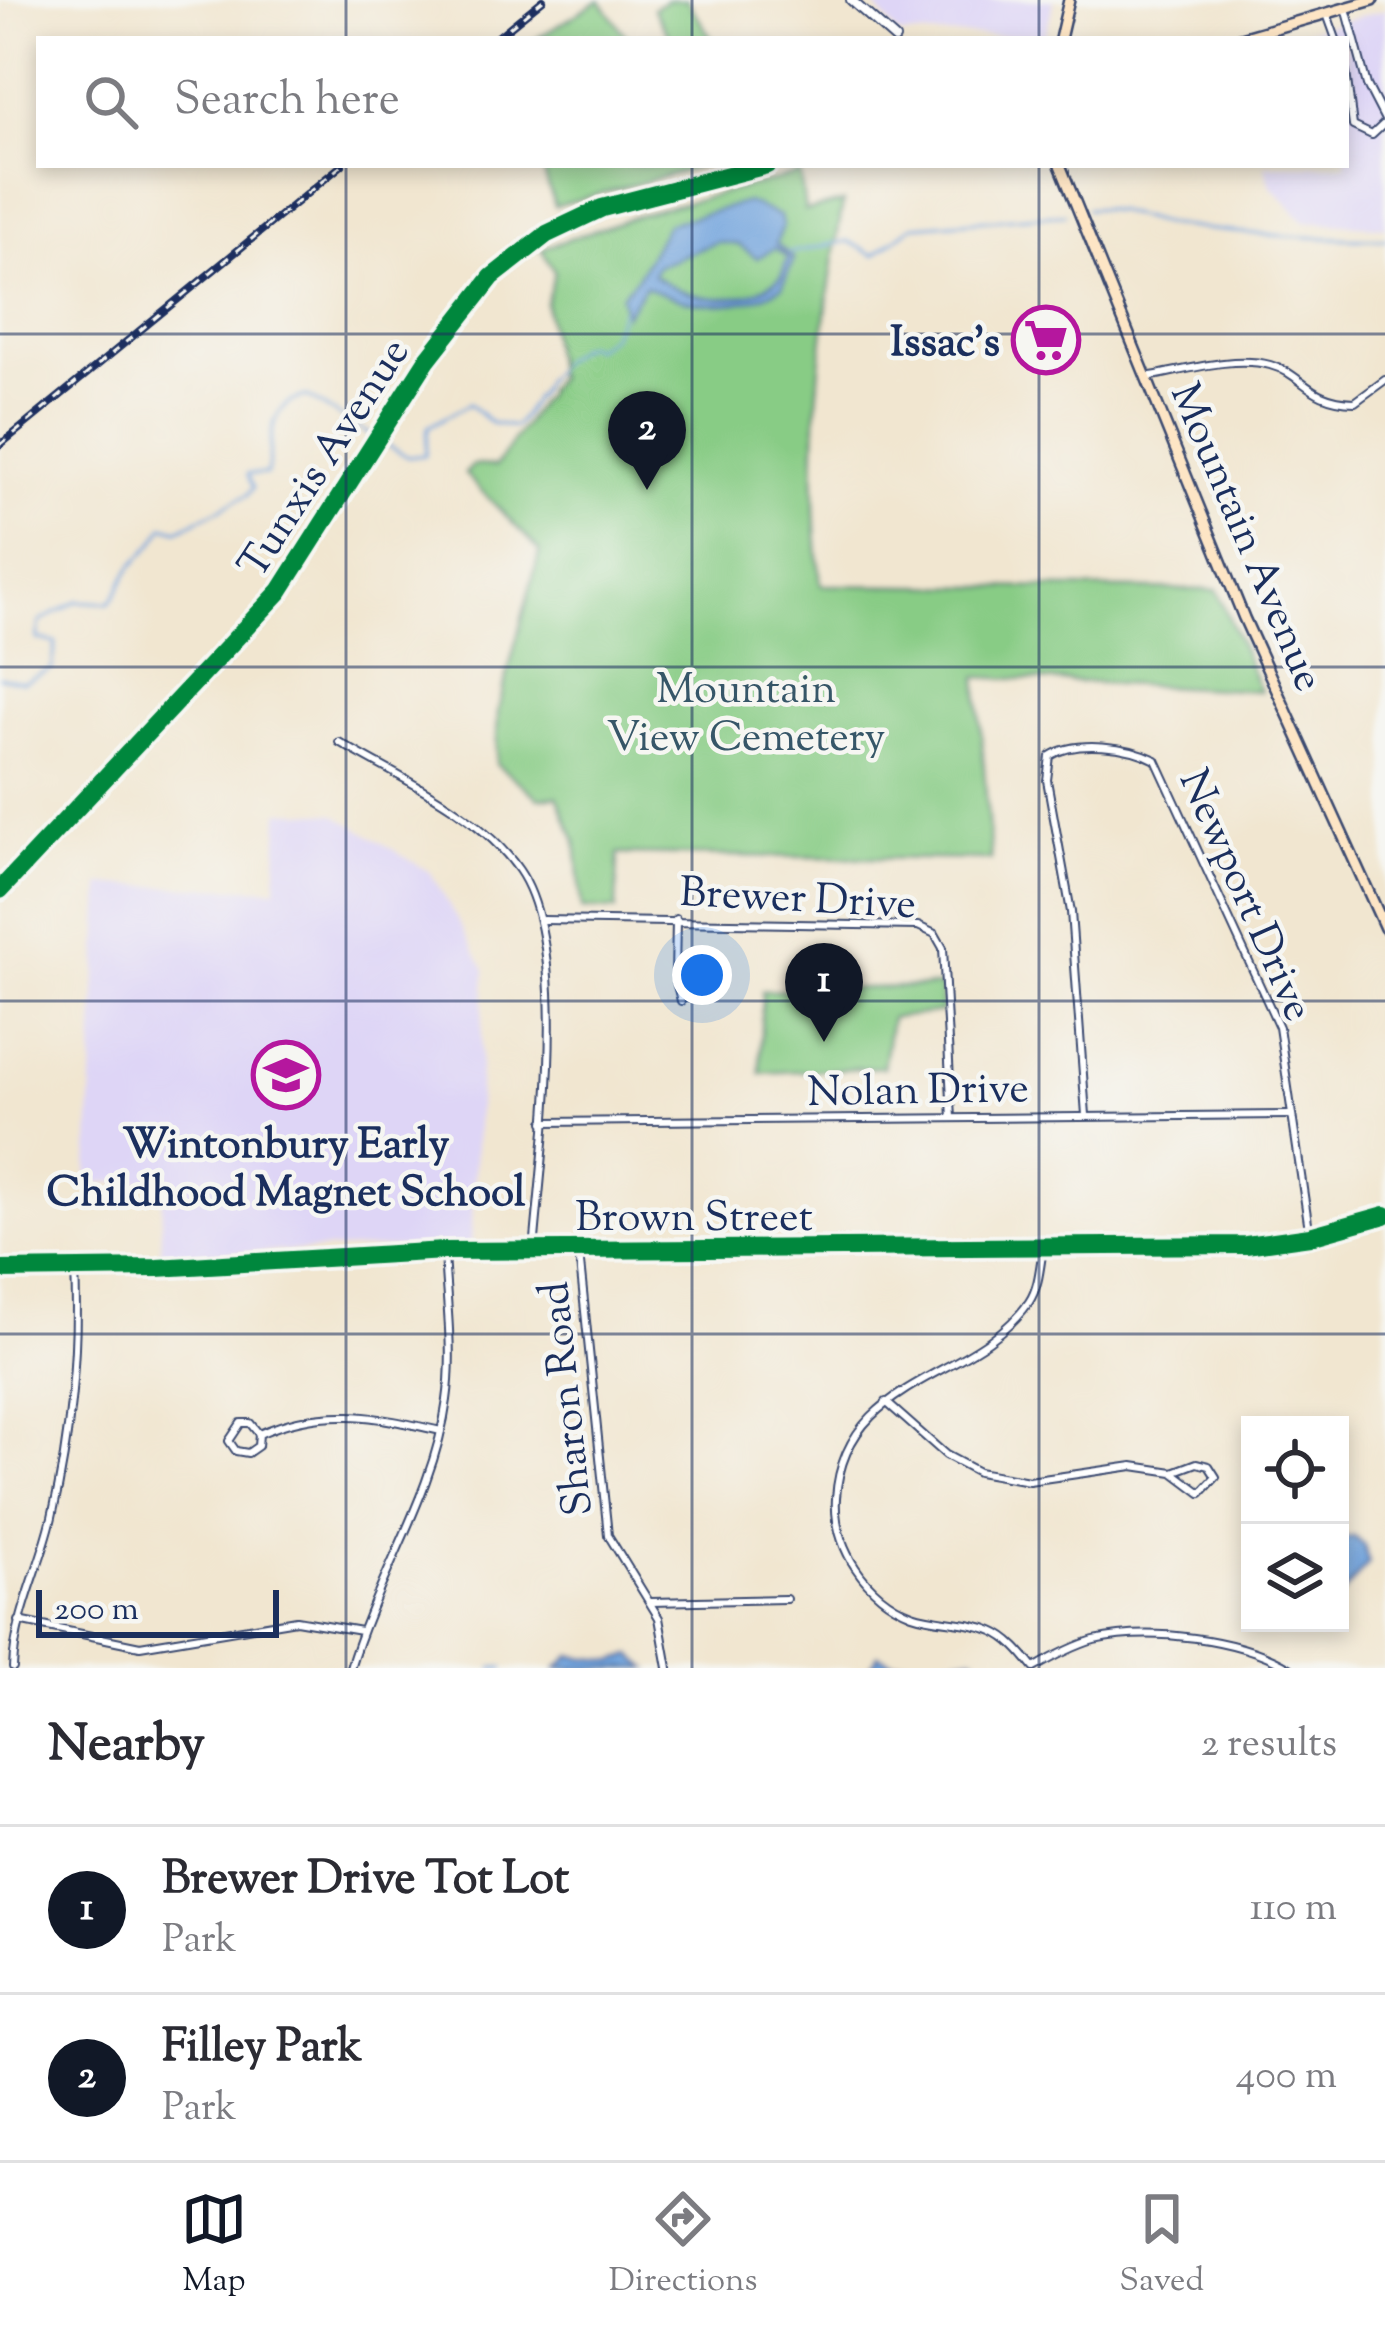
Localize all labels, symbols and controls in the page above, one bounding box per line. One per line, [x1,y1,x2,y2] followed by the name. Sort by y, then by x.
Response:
[36,36,1349,168] search box
[78,69,144,135] icon: search
[174,70,400,135] text: Search here
[1011,305,1081,375] supermarket icon: Issac's
[890,315,1000,375] place label: Issac's
[226,328,426,592] street label: Tunxis Avenue
[1152,375,1336,701] street label: Mountain Avenue
[608,391,686,490] pin: 2
[607,662,886,770] park label: Mountain View Cemetery
[1161,761,1326,1031] street label: Newport Drive
[678,865,917,937] street label: Brewer Drive
[785,943,863,1042] pin: 1
[672,945,732,1005] your location
[251,1040,321,1110] school or university icon: Wintonbury Early Childhood Magnet School
[807,1061,1029,1125] street label: Nolan Drive
[47,1117,526,1225] place label: Wintonbury Early Childhood Magnet School
[575,1190,813,1250] street label: Brown Street
[527,1278,611,1519] street label: Sharon Road
[1241,1416,1349,1632] map controls
[1241,1416,1349,1524] button: locate
[1241,1524,1349,1632] button: layers
[36,1584,279,1637] scale bar
[54,1587,139,1635] text: 200 m
[48,1710,205,1783] text: Nearby
[1201,1718,1337,1774] text: 2 results
[162,1849,569,1914] text: Brewer Drive Tot Lot
[80,1882,94,1938] text: 1
[1250,1882,1337,1938] text: 110 m
[162,1914,237,1970] text: Park
[162,2017,362,2082] text: Filley Park
[78,2050,96,2106] text: 2
[1236,2050,1337,2106] text: 400 m
[162,2082,237,2138] text: Park
[181,2186,247,2306] tab: Map
[609,2186,758,2306] tab: Directions
[1119,2186,1204,2306] tab: Saved

